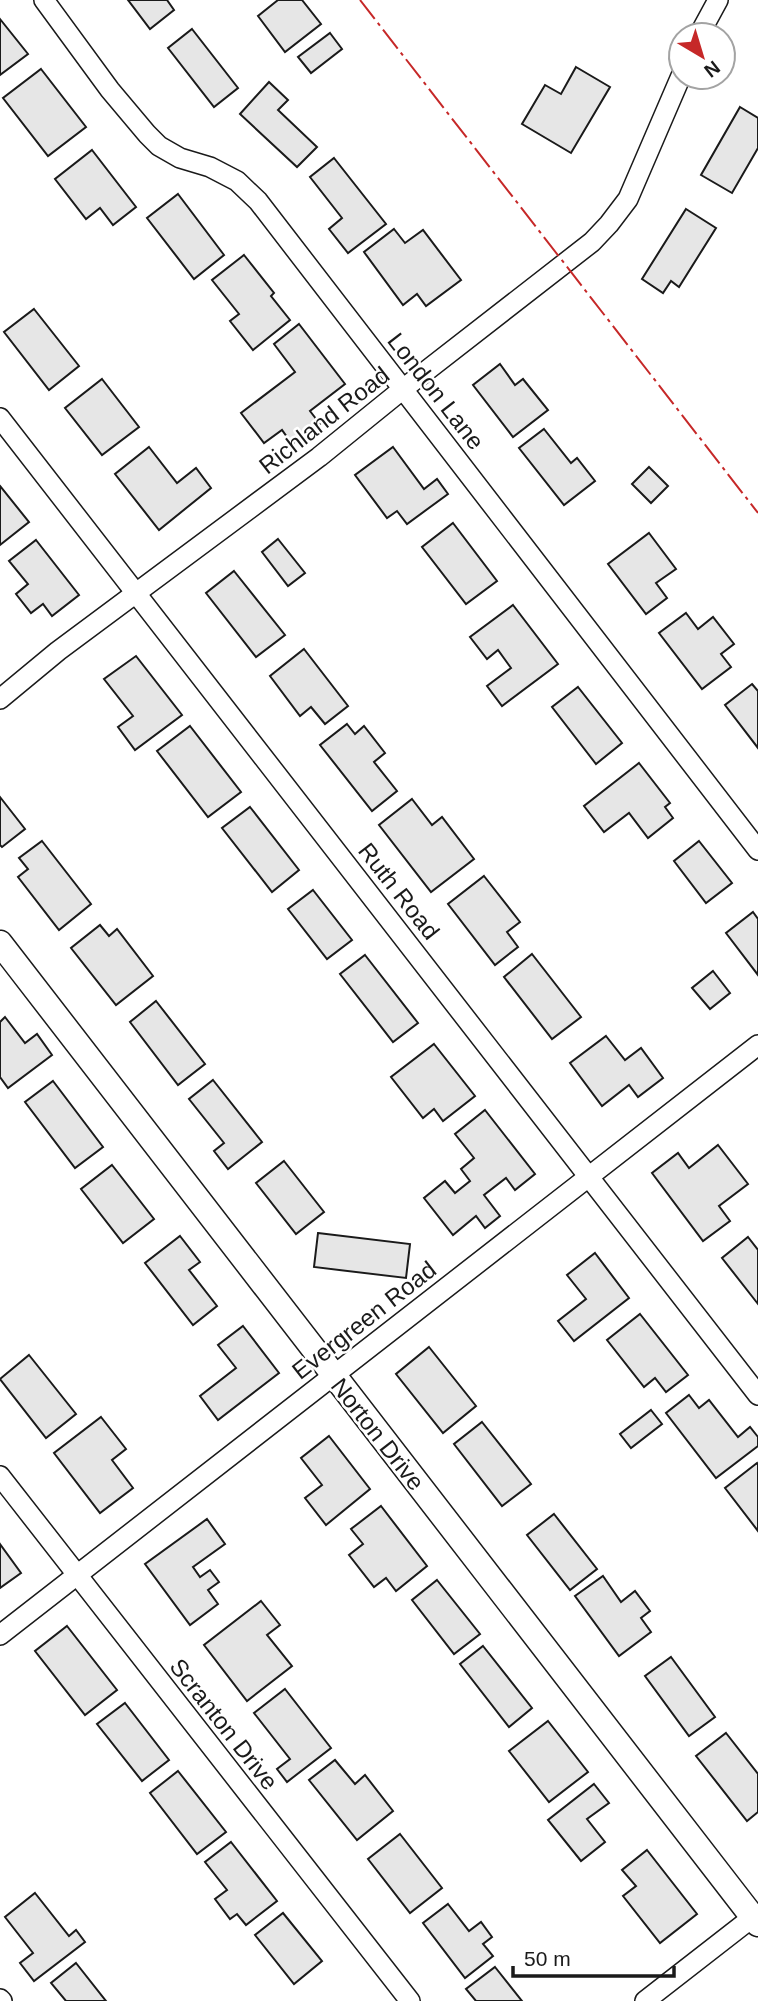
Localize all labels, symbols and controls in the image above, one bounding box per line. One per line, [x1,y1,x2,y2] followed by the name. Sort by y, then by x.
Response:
[667,21,737,91] north arrow
[700,57,724,82] text: N
[382,327,490,455] street label: London Lane
[254,361,394,479] street label: Richland Road
[353,837,445,945] street label: Ruth Road
[287,1256,441,1384] street label: Evergreen Road
[326,1373,430,1495] street label: Norton Drive
[164,1653,284,1795] street label: Scranton Drive
[513,1934,674,1978] scale bar
[524,1947,571,1970] text: 50 m

